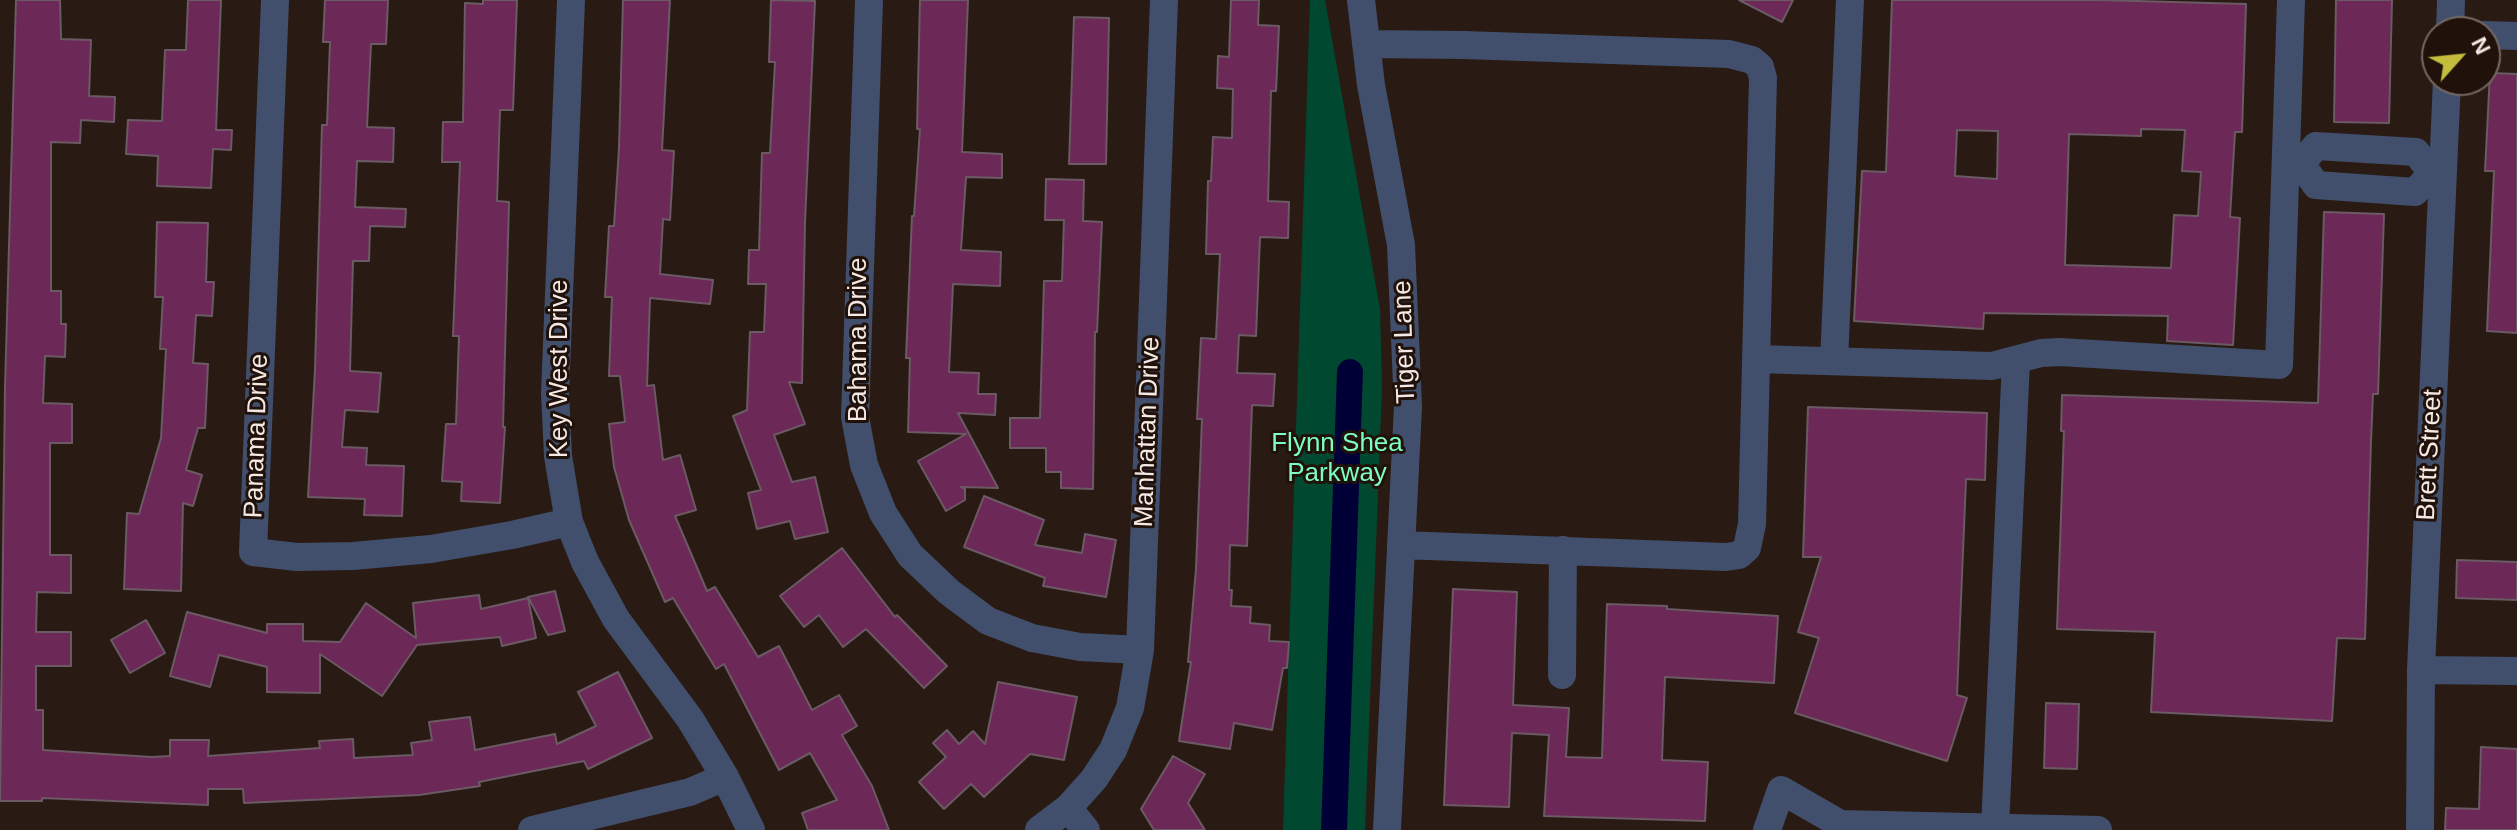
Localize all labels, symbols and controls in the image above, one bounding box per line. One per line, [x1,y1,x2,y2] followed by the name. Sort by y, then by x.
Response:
[2421,16,2501,96] north arrow
[2466,33,2496,59] text: N
[843,258,875,422] street label: Bahama Drive
[544,280,576,458] street label: Key West Drive
[1387,280,1423,404] street label: Tiger Lane
[1129,336,1167,528] street label: Manhattan Drive
[239,353,275,519] street label: Panama Drive
[2411,389,2449,521] street label: Brett Street
[1271,428,1403,490] park label: Flynn Shea Parkway

